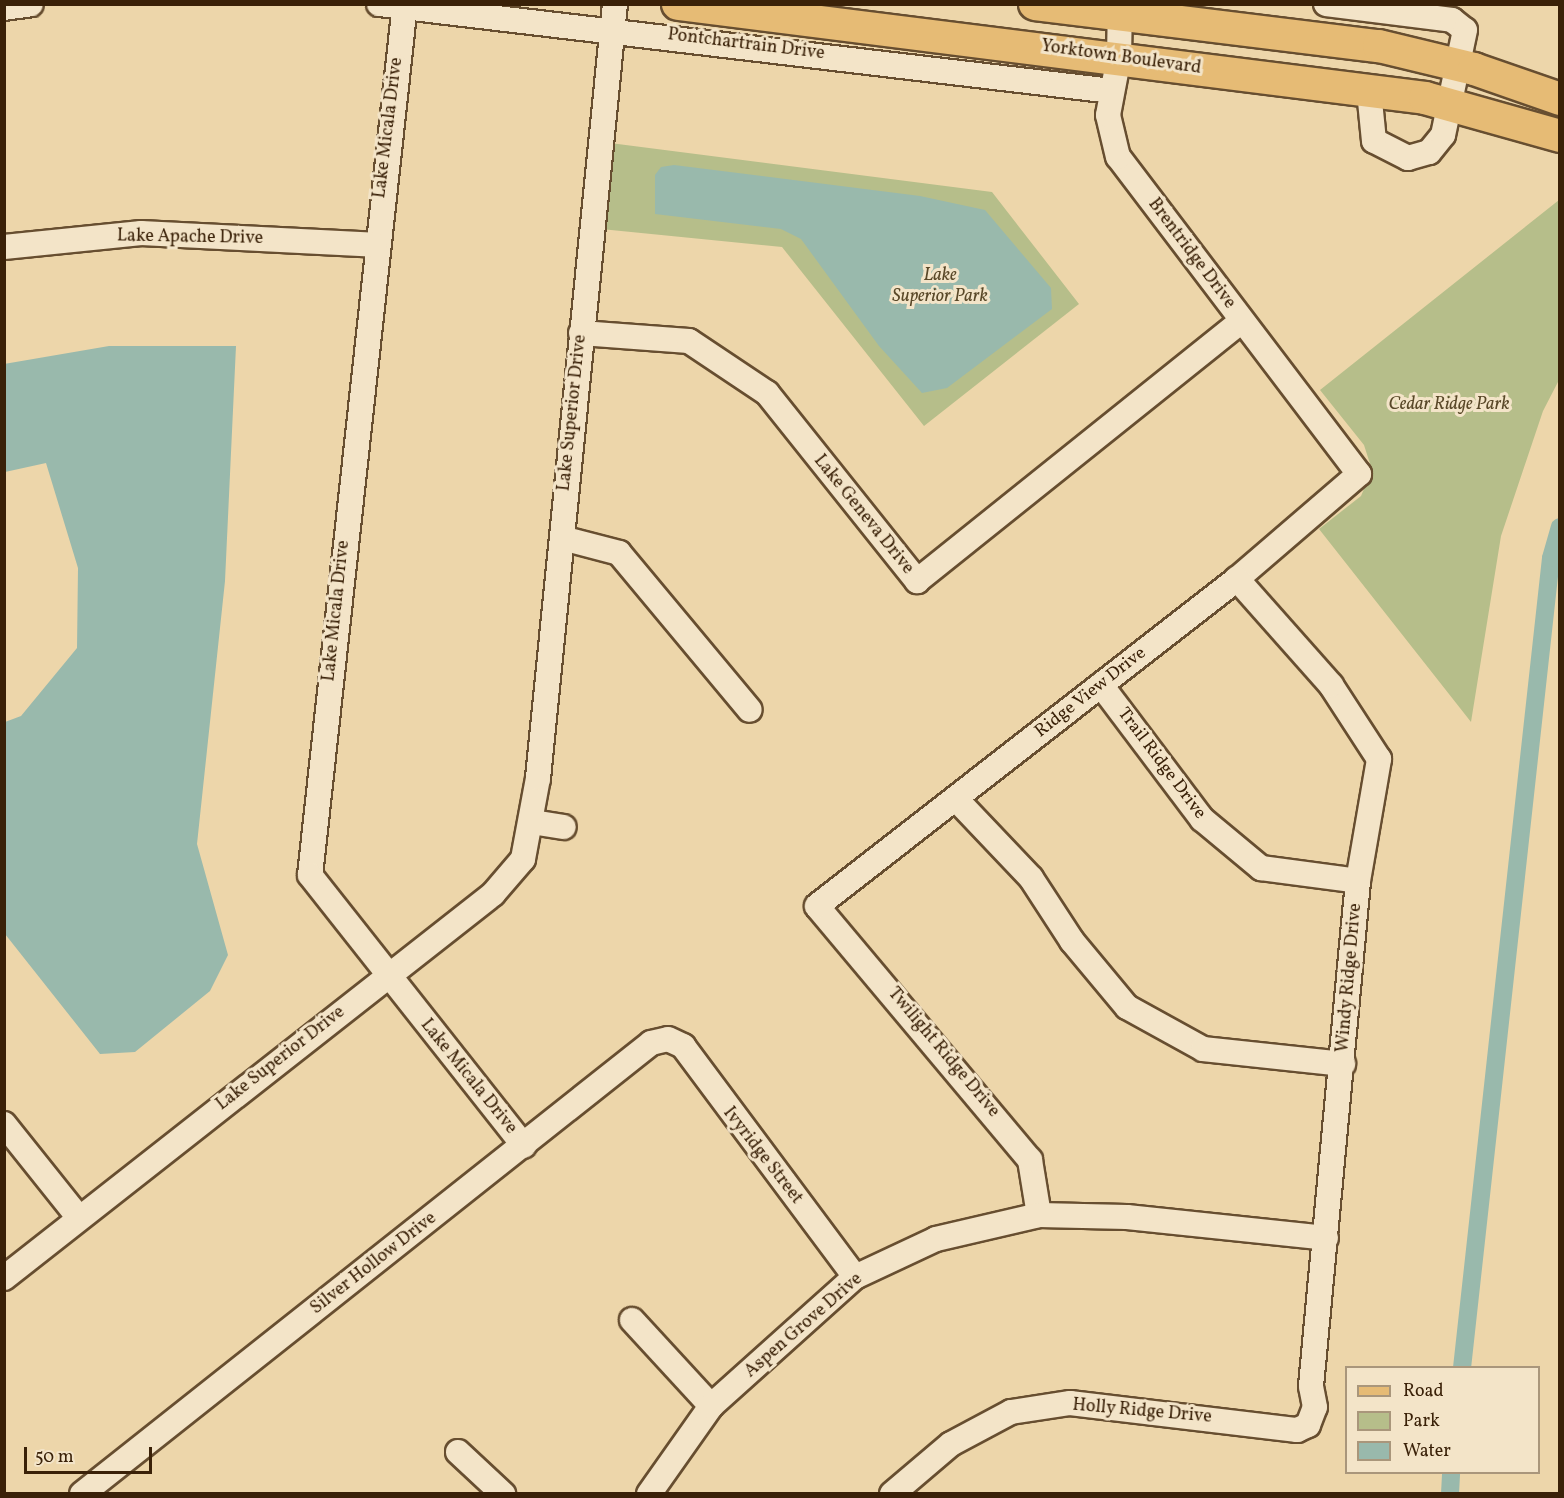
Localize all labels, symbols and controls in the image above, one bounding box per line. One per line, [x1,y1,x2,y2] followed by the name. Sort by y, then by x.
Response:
[666,25,826,65] street label: Pontchartrain Drive
[1040,36,1202,80] street label: Yorktown Boulevard
[370,56,408,200] street label: Lake Micala Drive
[1142,194,1240,314] street label: Brentridge Drive
[117,226,263,250] street label: Lake Apache Drive
[892,266,988,308] park label: Lake Superior Park
[554,334,592,492] street label: Lake Superior Drive
[1388,394,1510,416] park label: Cedar Ridge Park
[808,451,918,579] street label: Lake Geneva Drive
[319,539,355,683] street label: Lake Micala Drive
[1031,643,1151,743] street label: Ridge View Drive
[1112,704,1210,824] street label: Trail Ridge Drive
[1333,902,1367,1054] street label: Windy Ridge Drive
[882,984,1004,1122] street label: Twilight Ridge Drive
[212,1002,350,1116] street label: Lake Superior Drive
[415,1015,521,1139] street label: Lake Micala Drive
[717,1103,807,1209] street label: Ivyridge Street
[307,1208,441,1320] street label: Silver Hollow Drive
[741,1269,867,1383] street label: Aspen Grove Drive
[1345,1366,1540,1474] legend
[1403,1379,1444,1404] text: Road
[1071,1395,1213,1429] street label: Holly Ridge Drive
[1403,1409,1440,1434] text: Park
[27,1435,154,1473] scale bar
[1403,1439,1451,1464] text: Water
[35,1445,74,1470] text: 50 m

